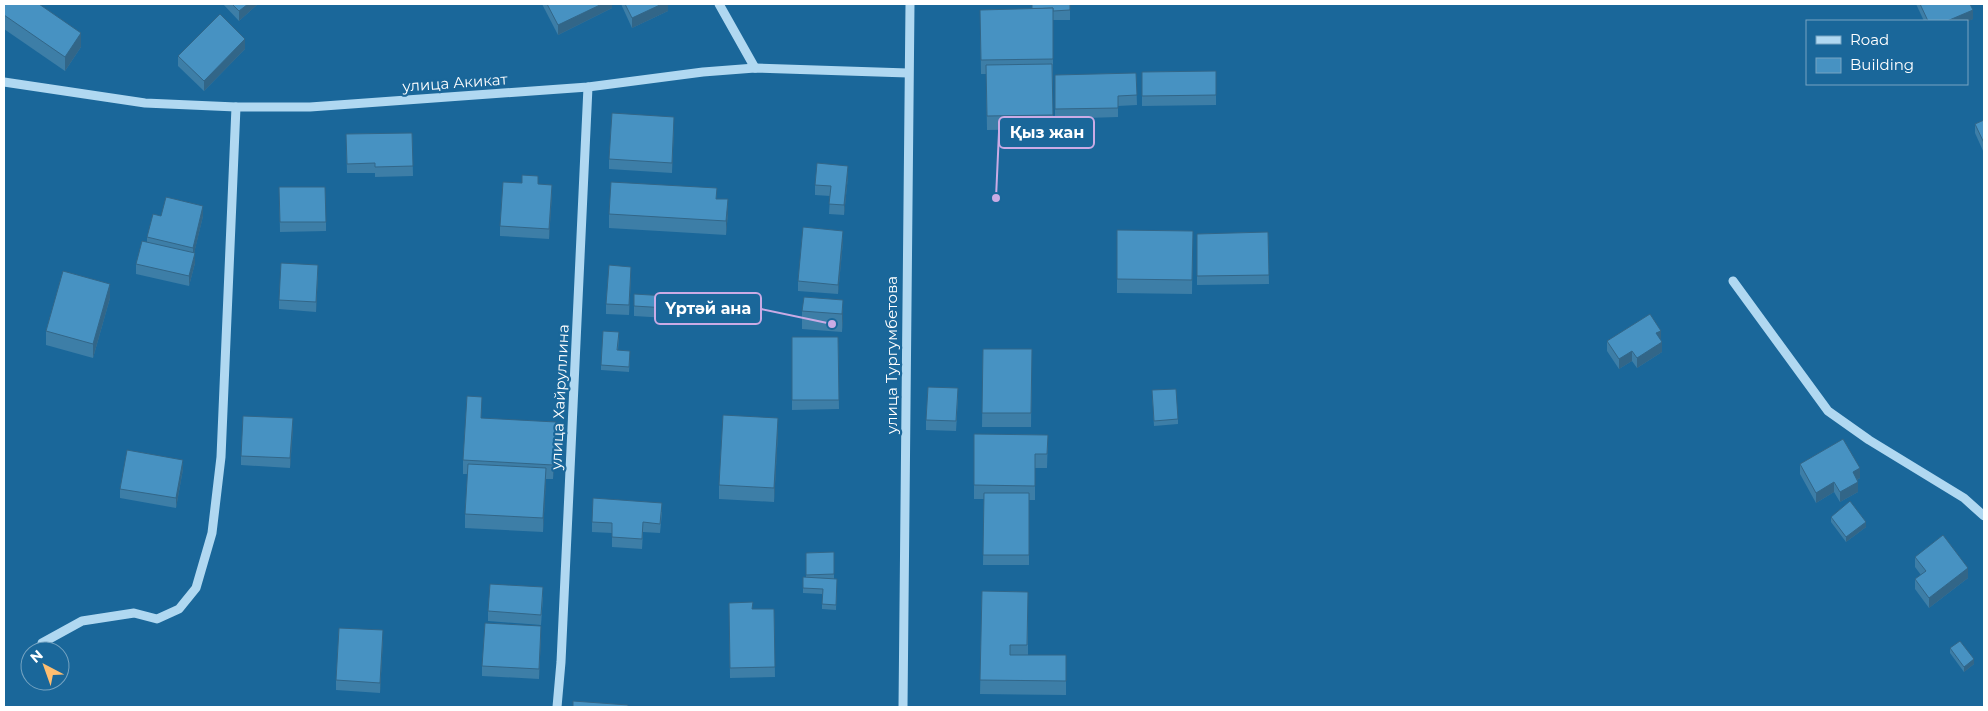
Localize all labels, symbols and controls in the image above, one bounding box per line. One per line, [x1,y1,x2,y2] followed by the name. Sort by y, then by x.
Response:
[1806,20,1968,85] legend
[1850,30,1889,49] text: Road
[1850,55,1914,74] text: Building
[401,69,509,96] street label: улица Акикат
[999,117,1094,148] callout: Қыз жан
[1010,123,1084,142] text: Қыз жан
[882,276,901,435] street label: улица Тургумбетова
[655,293,761,324] callout: Үртәй ана
[665,299,751,318] text: Үртәй ана
[546,324,573,471] street label: улица Хайруллина
[20,641,70,691] north arrow
[26,646,47,667] text: N

